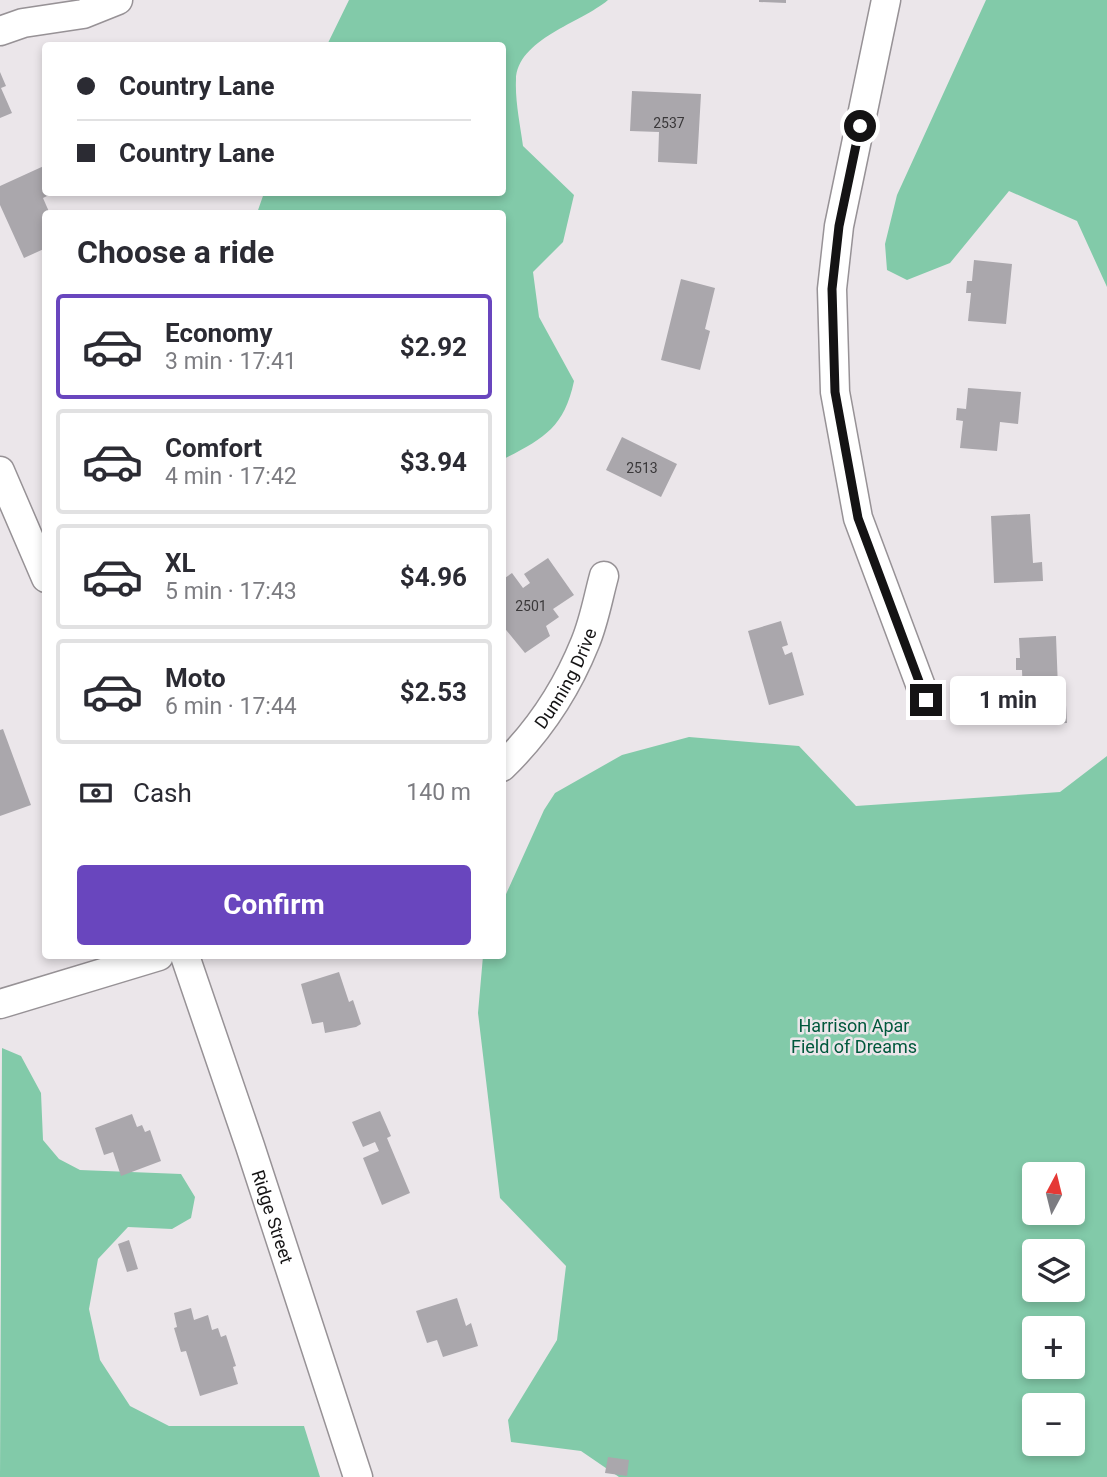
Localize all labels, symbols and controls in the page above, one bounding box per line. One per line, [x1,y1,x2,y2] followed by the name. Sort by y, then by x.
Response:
[119,71,275,101] text: Country Lane
[844,110,876,142] route start
[653,115,685,131] house number: 2537
[119,138,275,168] text: Country Lane
[77,233,274,271] text: Choose a ride
[81,315,144,378] icon: car
[165,318,272,348] text: Economy
[400,332,467,362] text: $2.92
[165,348,297,375] text: 3 min · 17:41
[81,430,144,493] icon: car
[165,433,262,463] text: Comfort
[400,447,467,477] text: $3.94
[626,460,658,476] house number: 2513
[165,463,297,490] text: 4 min · 17:42
[81,545,144,608] icon: car
[165,548,196,578] text: XL
[400,562,467,592] text: $4.96
[165,578,297,605] text: 5 min · 17:43
[515,598,547,614] house number: 2501
[530,625,600,732] street label: Dunning Drive
[81,660,144,723] icon: car
[165,663,226,693] text: Moto
[950,676,1066,724] callout: 1 min
[400,677,467,707] text: $2.53
[910,684,942,716] route end
[979,687,1037,714] text: 1 min
[165,693,297,720] text: 6 min · 17:44
[77,774,115,812] icon: cash
[133,778,192,808] text: Cash
[406,779,471,806] text: 140 m
[77,865,471,945] button: Confirm
[791,1015,917,1057] park label: Harrison Apar Field of Dreams
[1022,1162,1085,1225] north arrow
[1022,1162,1085,1456] map controls
[248,1167,298,1266] street label: Ridge Street
[1022,1239,1085,1302] button: layers
[1022,1316,1085,1379] button: +
[1022,1393,1085,1456] button: −

